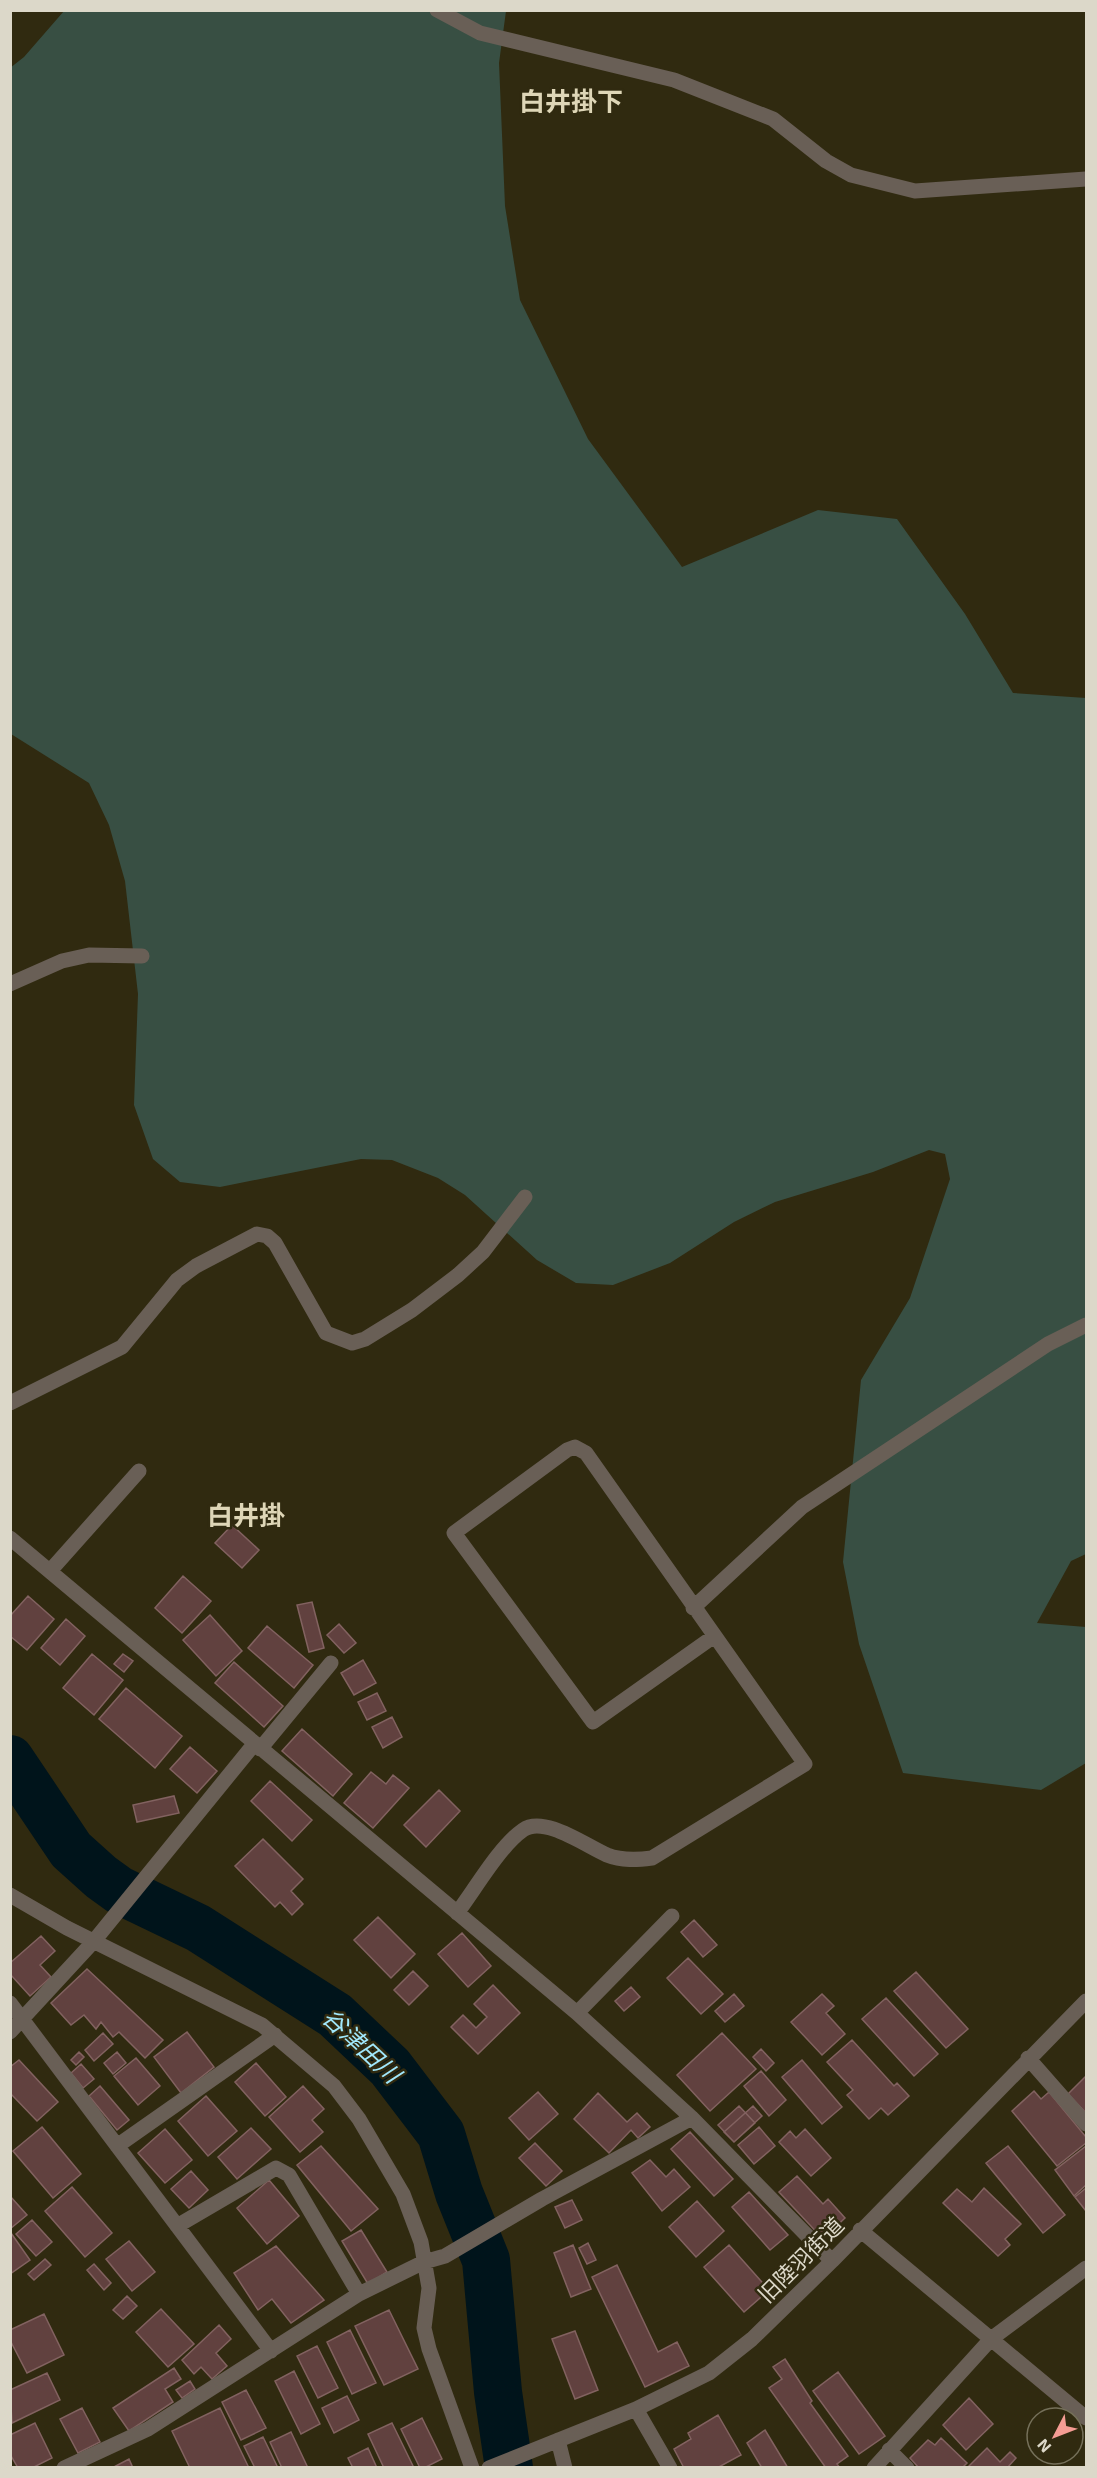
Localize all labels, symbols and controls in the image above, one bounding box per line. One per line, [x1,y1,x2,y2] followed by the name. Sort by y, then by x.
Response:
[519,85,623,116] district label: 白井掛下
[207,1499,285,1530] district label: 白井掛
[317,2002,409,2090] water label: 谷津田川
[752,2211,848,2307] street label: 旧陸羽街道
[1025,2406,1085,2466] north arrow
[1033,2436,1054,2457] text: N

